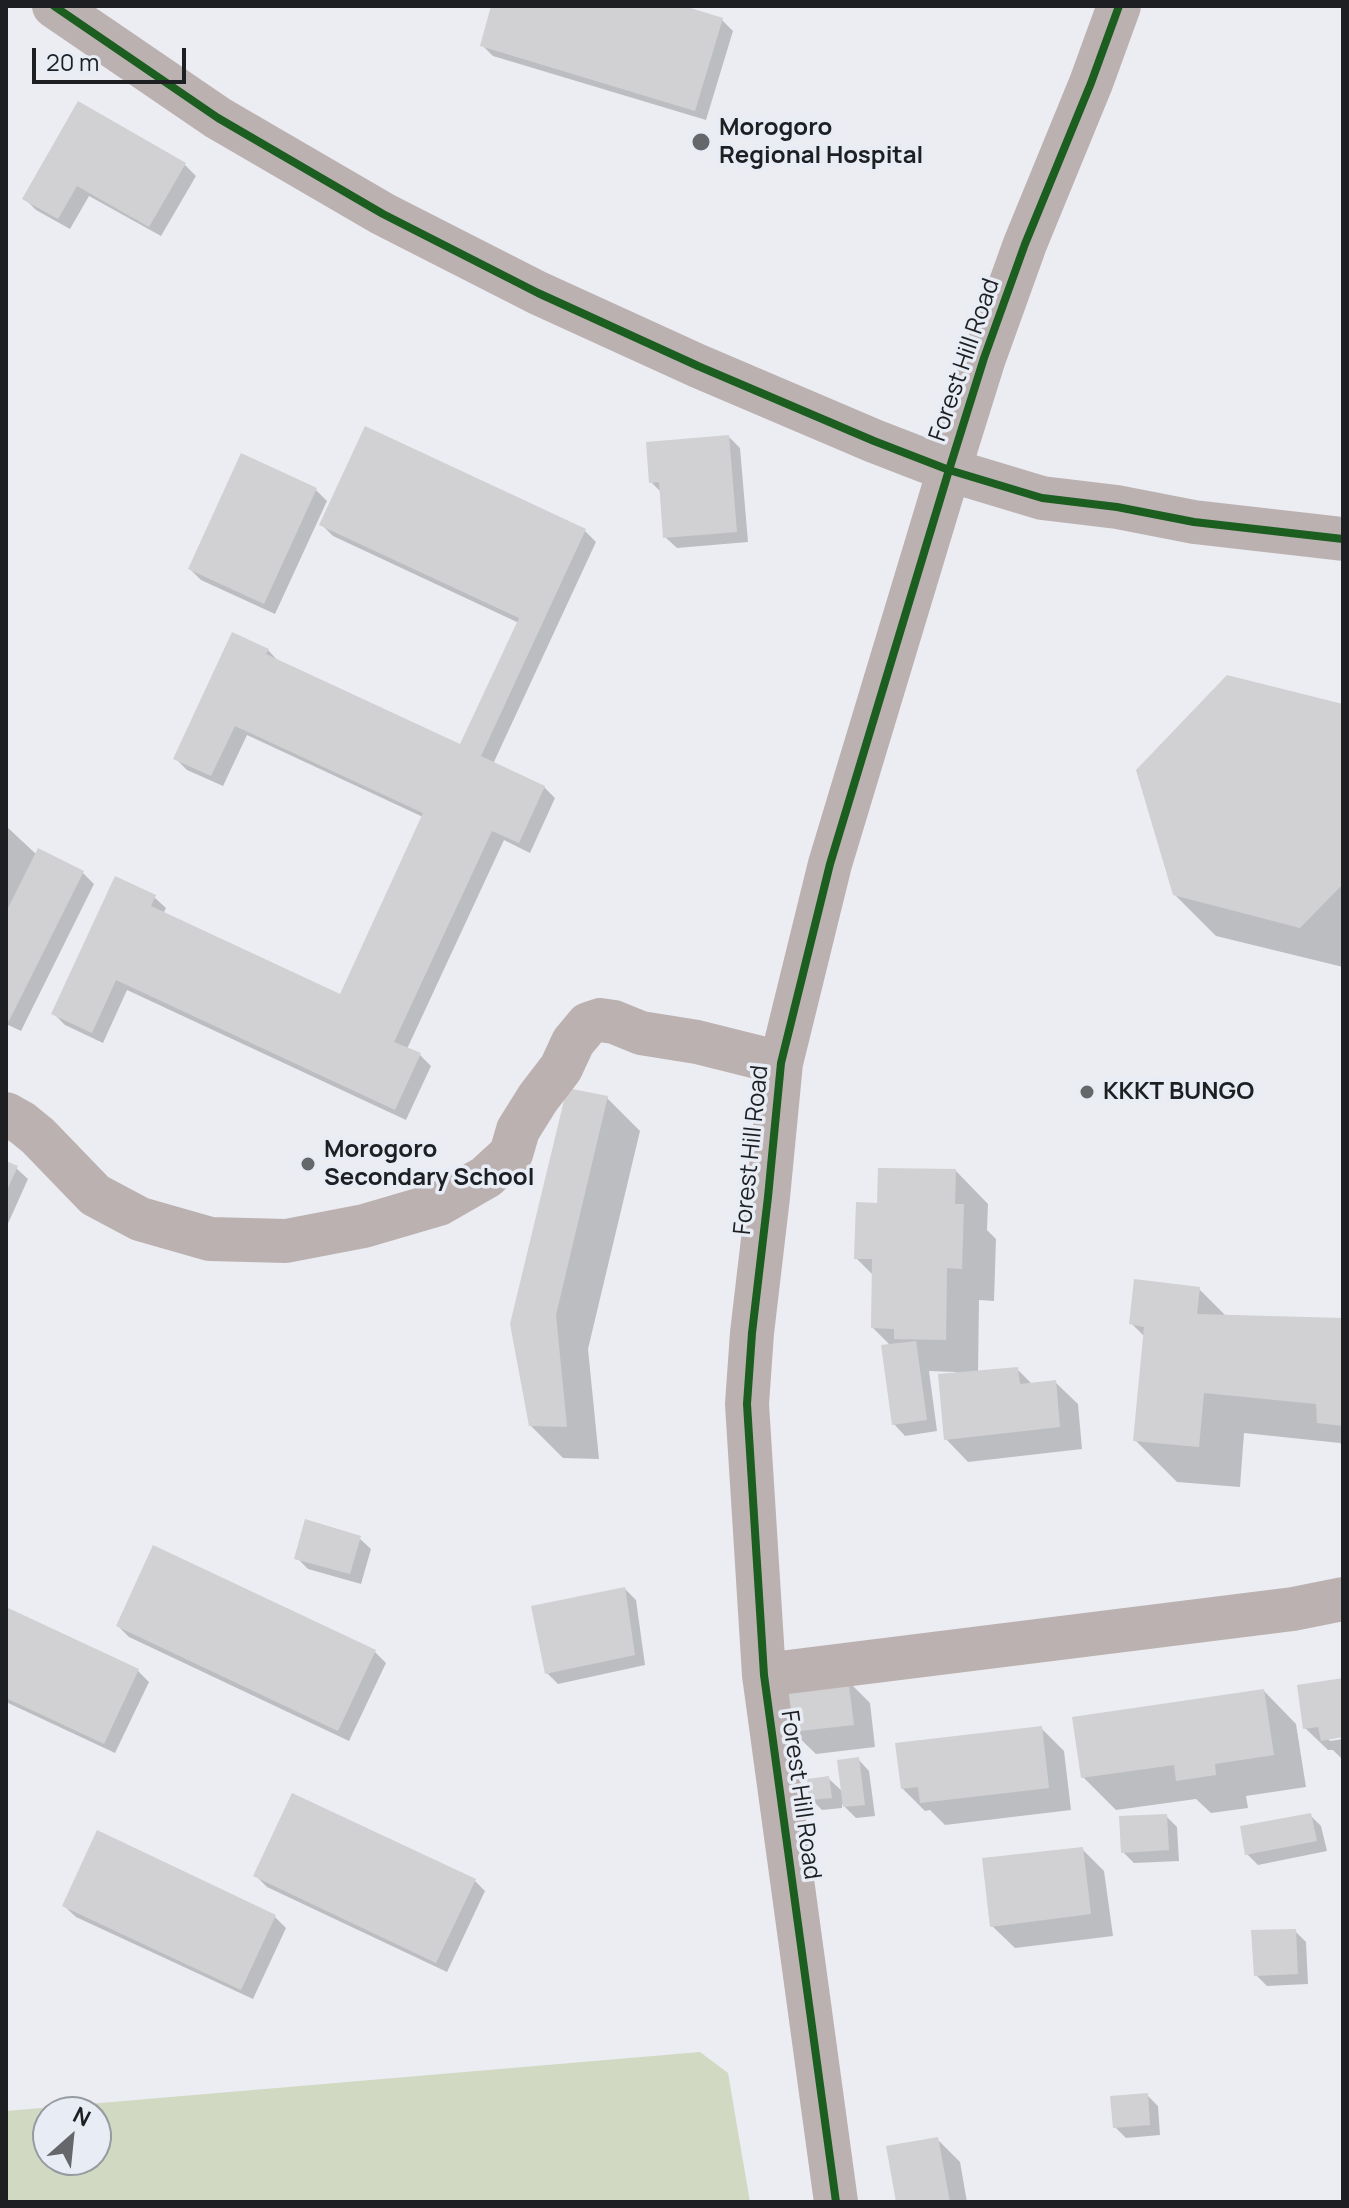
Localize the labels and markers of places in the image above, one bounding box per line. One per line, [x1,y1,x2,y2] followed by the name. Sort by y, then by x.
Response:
[719,114,923,170] place label: Morogoro Regional Hospital
[690,131,712,153] marker: Morogoro Regional Hospital
[1103,1078,1254,1106] place label: KKKT BUNGO
[1078,1083,1096,1101] marker: KKKT BUNGO
[324,1136,534,1192] place label: Morogoro Secondary School
[299,1155,317,1173] marker: Morogoro Secondary School

